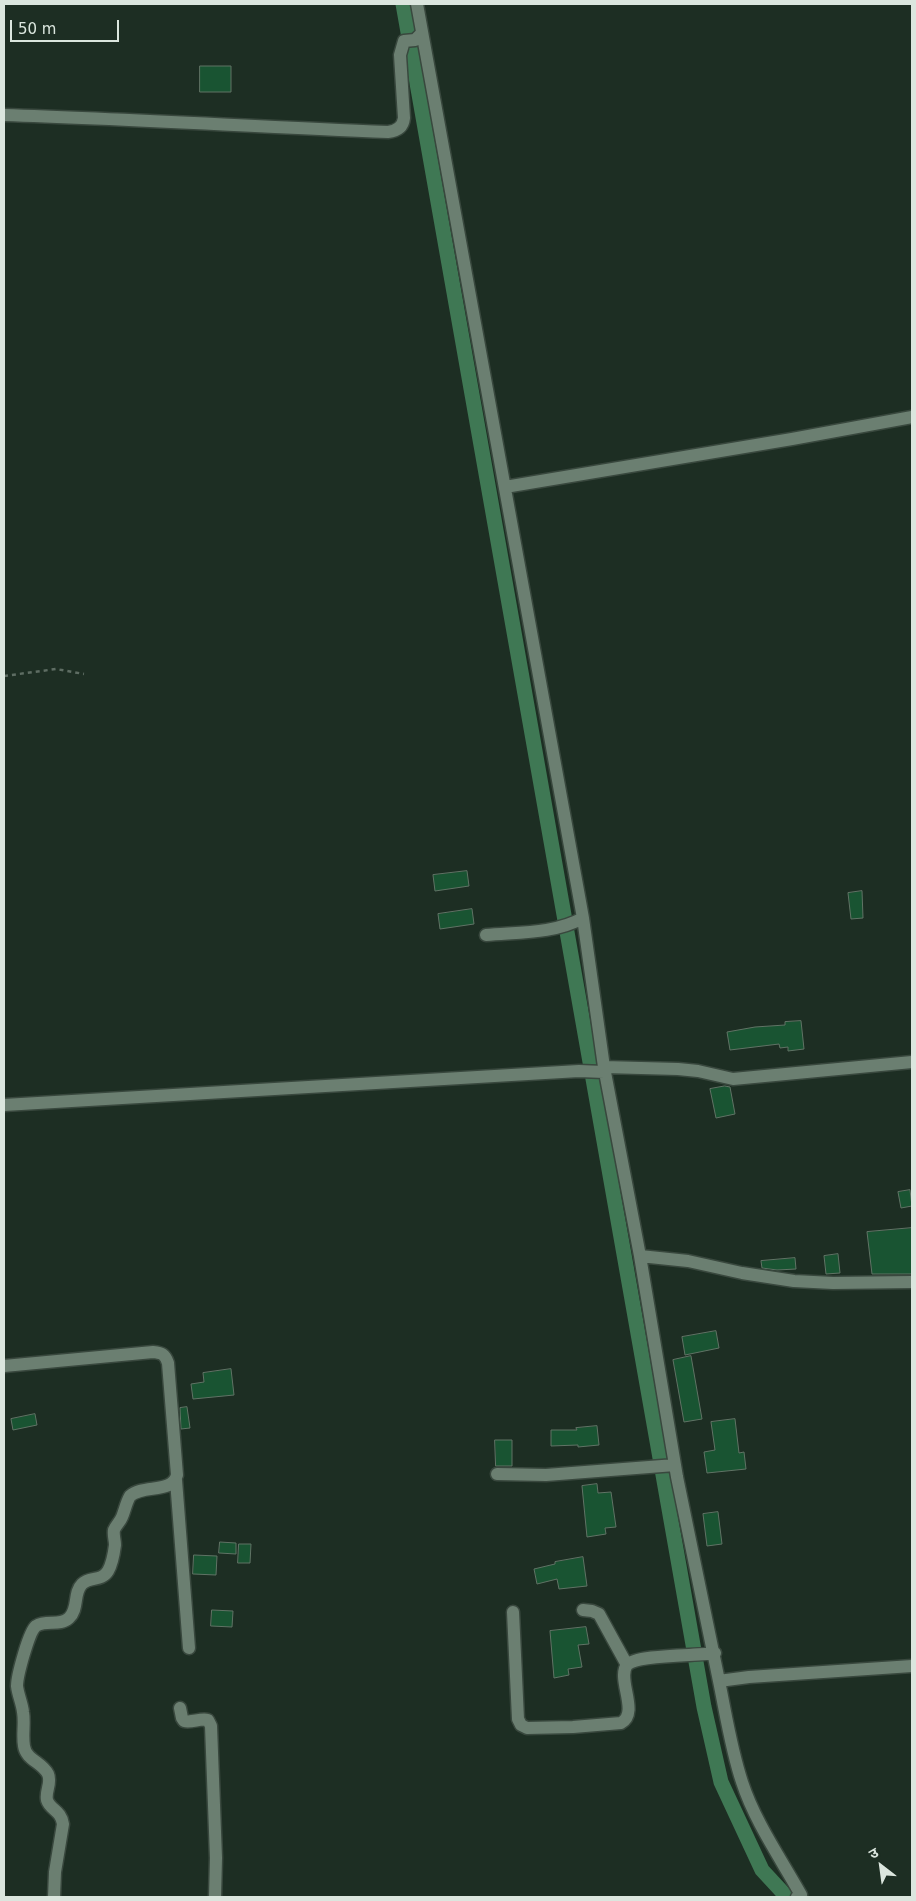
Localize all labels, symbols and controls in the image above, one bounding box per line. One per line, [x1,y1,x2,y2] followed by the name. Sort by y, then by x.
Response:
[12,10,121,42] scale bar
[18,20,56,38] text: 50 m
[856,1841,906,1891] north arrow
[866,1844,881,1862] text: उ

